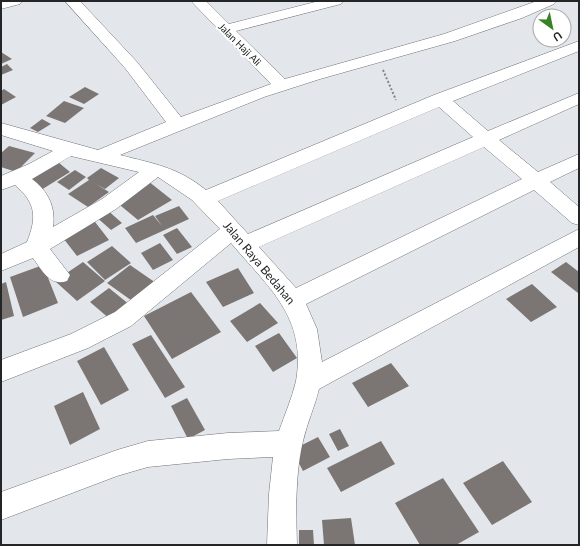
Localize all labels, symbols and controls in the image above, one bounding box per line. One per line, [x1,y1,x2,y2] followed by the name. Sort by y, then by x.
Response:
[532,8,572,48] north arrow
[216,20,264,68] street label: Jalan Haji Ali
[551,29,565,44] text: U
[220,218,298,307] street label: Jalan Raya Bedahan

